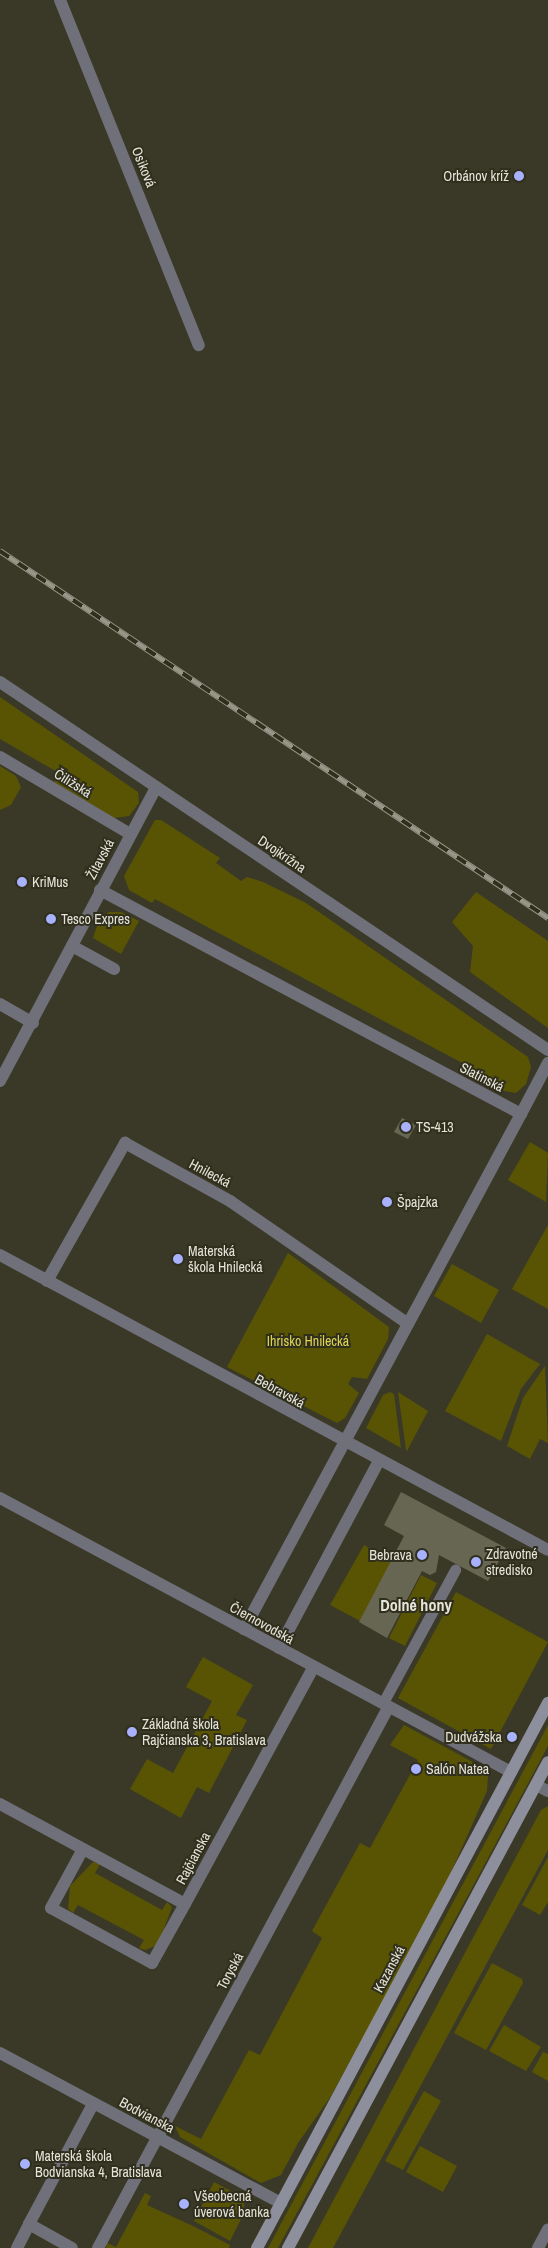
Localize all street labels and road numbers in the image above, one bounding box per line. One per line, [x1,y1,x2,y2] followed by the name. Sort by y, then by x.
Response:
[128,144,160,190] street label: Osiková
[51,765,95,801] street label: Čiližská
[255,832,309,876] street label: Dvojkrížna
[82,836,118,882] street label: Žitavská
[457,1059,507,1095] street label: Slatinská
[186,1155,234,1191] street label: Hnilecká
[252,1371,308,1411] street label: Bebravská
[227,1598,297,1648] street label: Čiernovodská
[172,1829,214,1887] street label: Rajčianska
[370,1943,408,1995] street label: Kazanská
[213,1950,247,1992] street label: Toryská
[117,2094,177,2136] street label: Bodvianska

